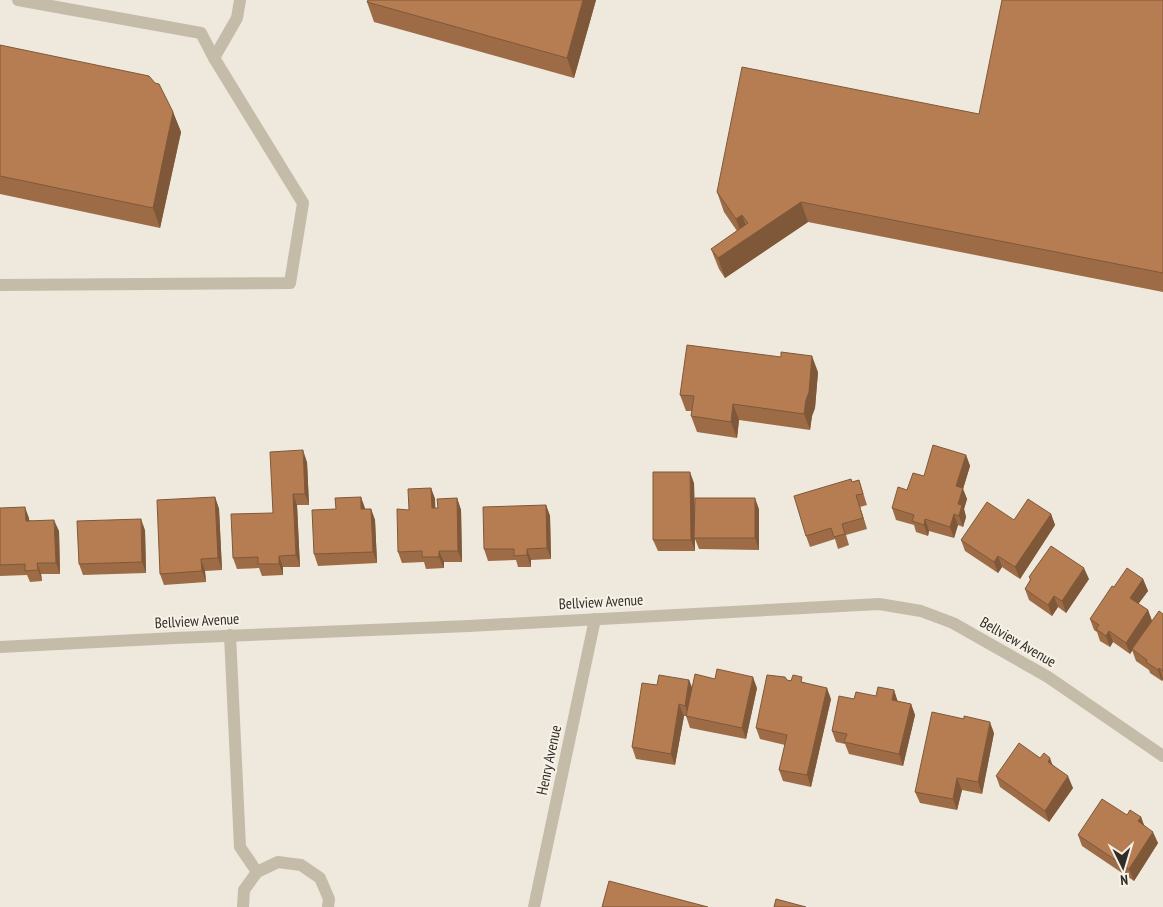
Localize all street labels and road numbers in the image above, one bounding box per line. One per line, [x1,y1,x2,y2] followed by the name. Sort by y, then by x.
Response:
[558,590,644,613] street label: Bellview Avenue
[154,609,240,632] street label: Bellview Avenue
[977,612,1060,671] street label: Bellview Avenue
[532,723,565,797] street label: Henry Avenue

